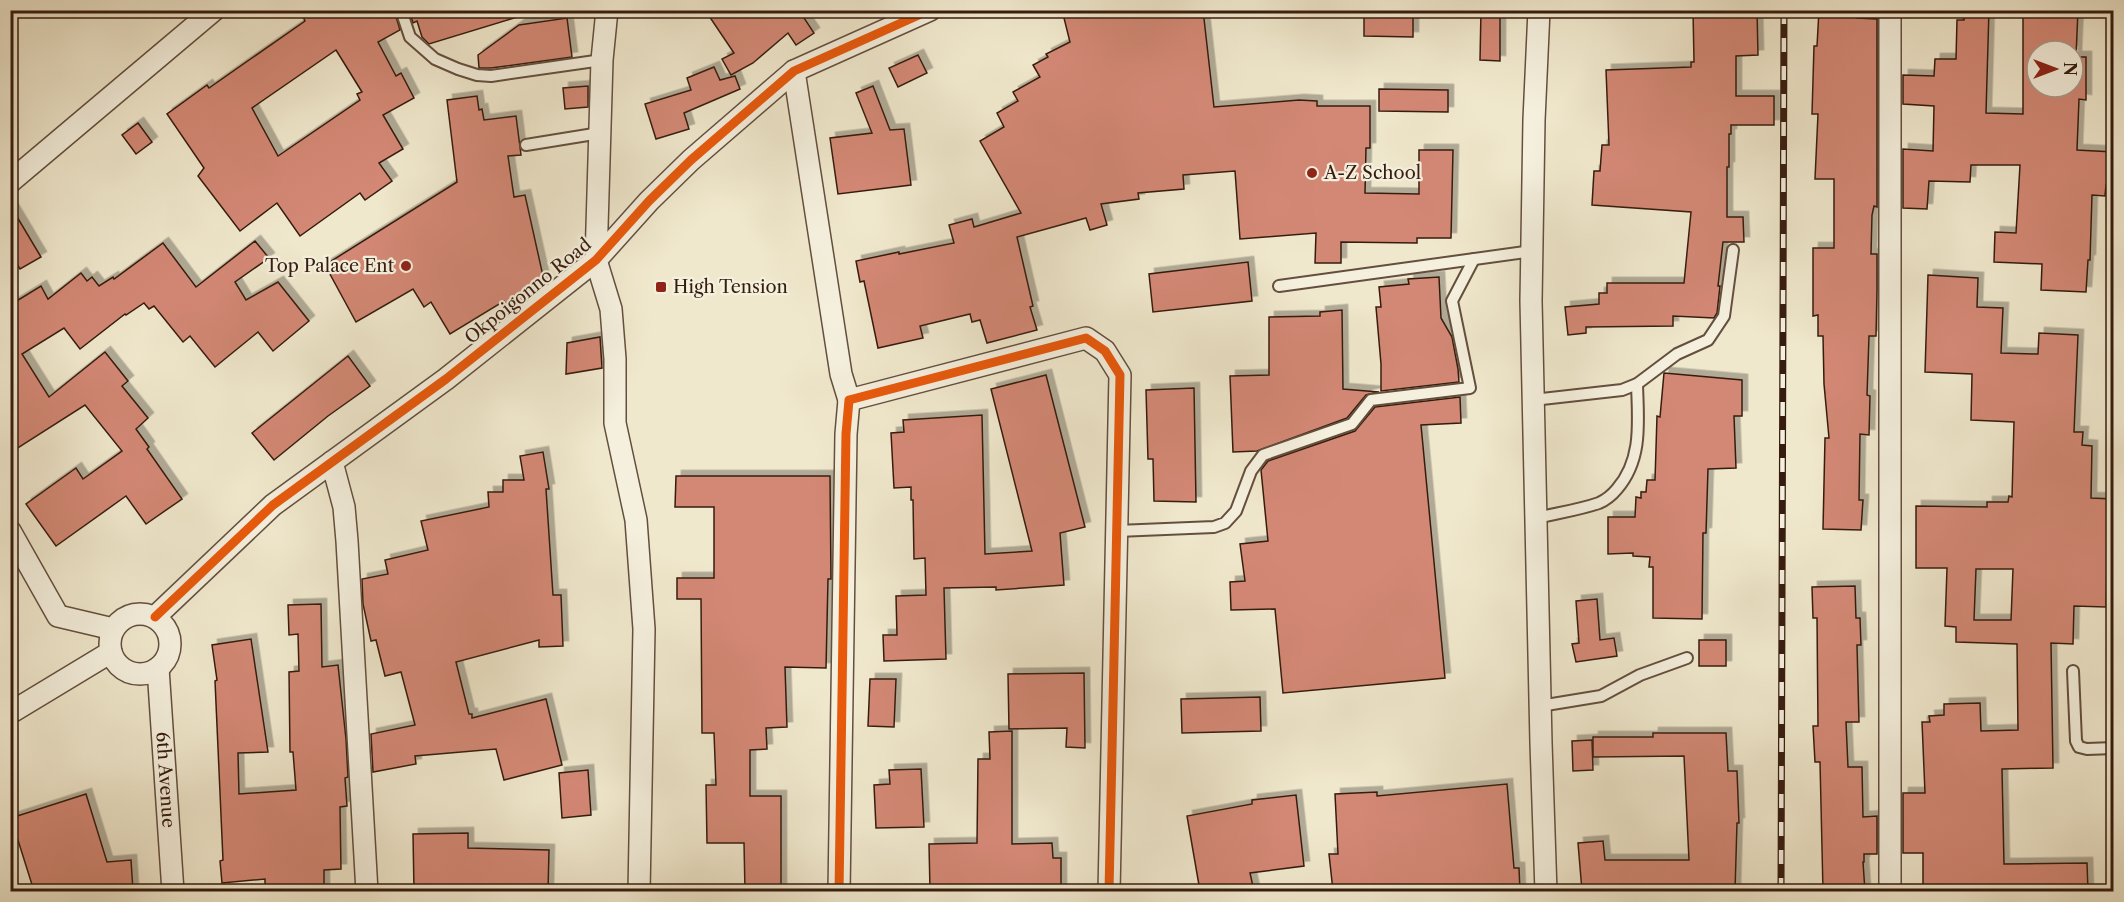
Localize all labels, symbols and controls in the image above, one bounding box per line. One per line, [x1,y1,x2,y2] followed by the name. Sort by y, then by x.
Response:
[2025,39,2085,99] north arrow
[2060,62,2080,76] text: N
[1323,162,1421,184] place label: A-Z School
[1305,166,1319,180] marker: A-Z School
[460,233,596,349] street label: Okpoigonno Road
[265,255,395,277] place label: Top Palace Ent
[399,259,413,273] marker: Top Palace Ent
[673,276,788,298] place label: High Tension
[654,280,668,294] marker: High Tension
[151,731,180,829] street label: 6th Avenue

